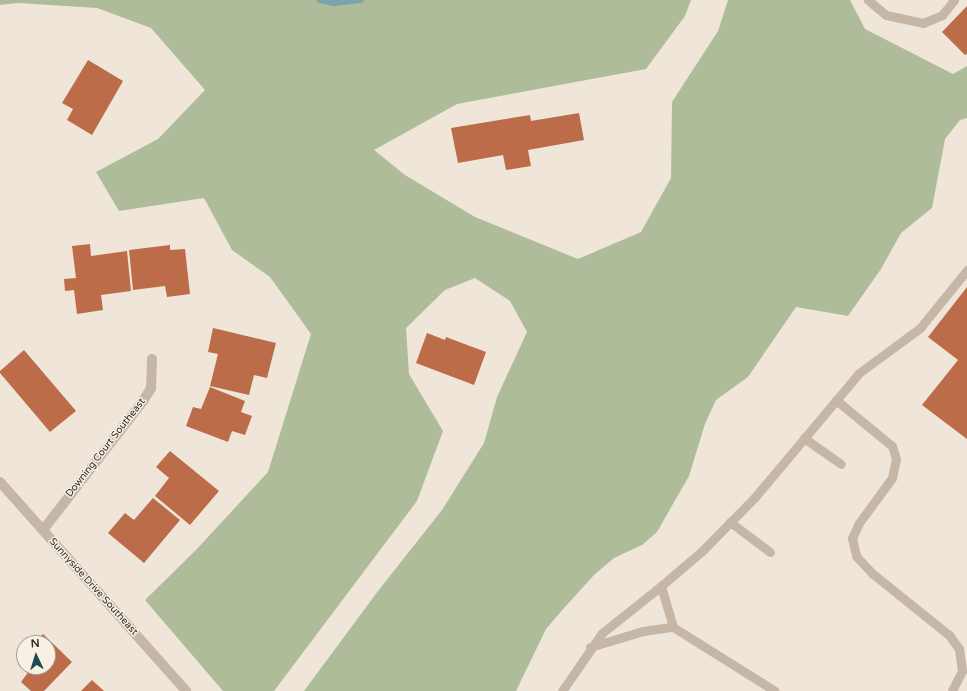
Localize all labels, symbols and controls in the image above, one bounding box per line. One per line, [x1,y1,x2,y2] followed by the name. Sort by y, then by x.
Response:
[64,396,148,500] street label: Downing Court Southeast
[46,536,140,638] street label: Sunnyside Drive Southeast
[16,635,56,675] north arrow
[30,637,40,650] text: N

